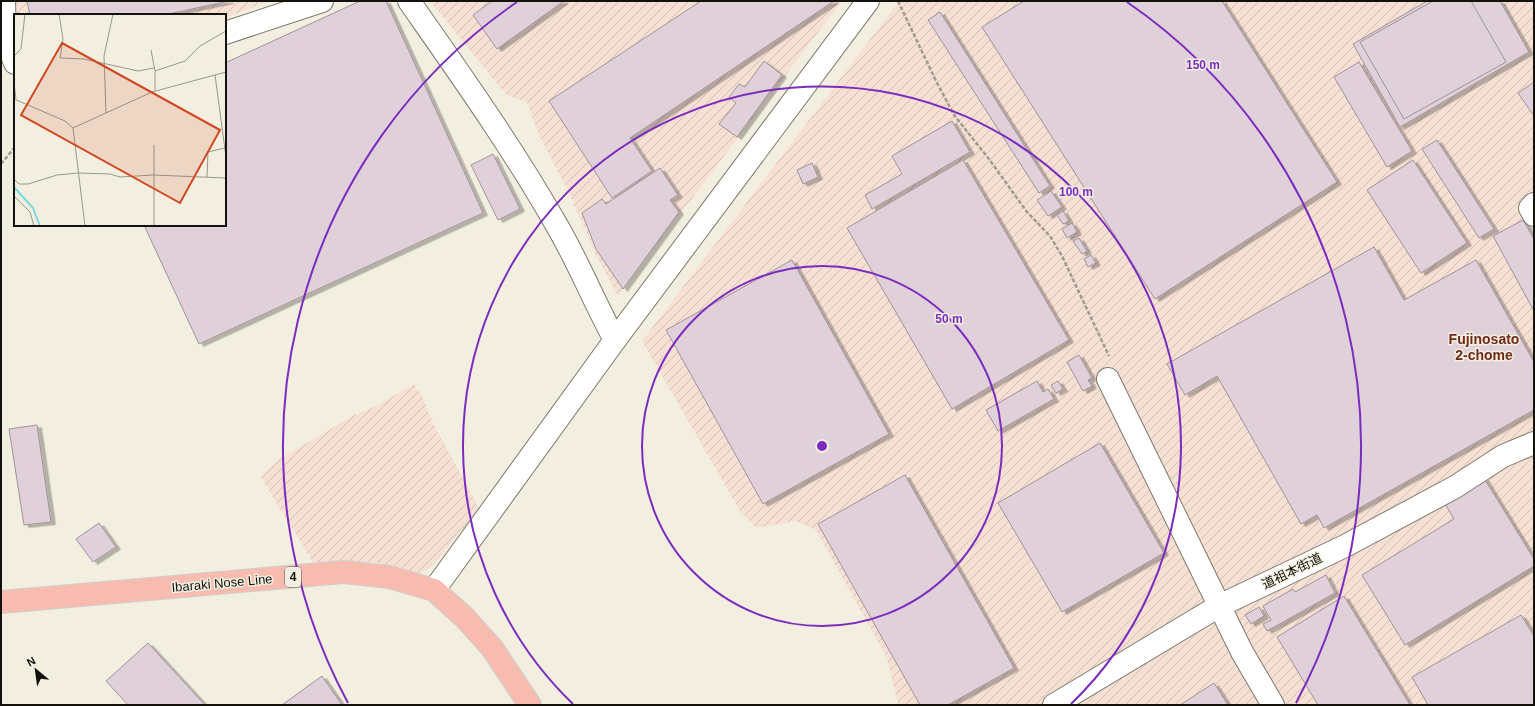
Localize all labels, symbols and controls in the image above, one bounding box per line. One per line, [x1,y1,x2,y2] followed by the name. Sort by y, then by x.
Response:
[14,14,226,226] inset map
[1186,58,1220,72] text: 150 m
[1059,185,1093,199] text: 100 m
[935,312,963,326] text: 50 m
[1449,331,1519,363] district label: Fujinosato 2-chome
[815,439,829,453] centre of rings
[1259,550,1325,592] street label: 道祖本街道
[285,567,301,587] road number: 4
[171,571,273,595] street label: Ibaraki Nose Line
[16,650,56,690] north arrow
[25,654,38,668] text: N

